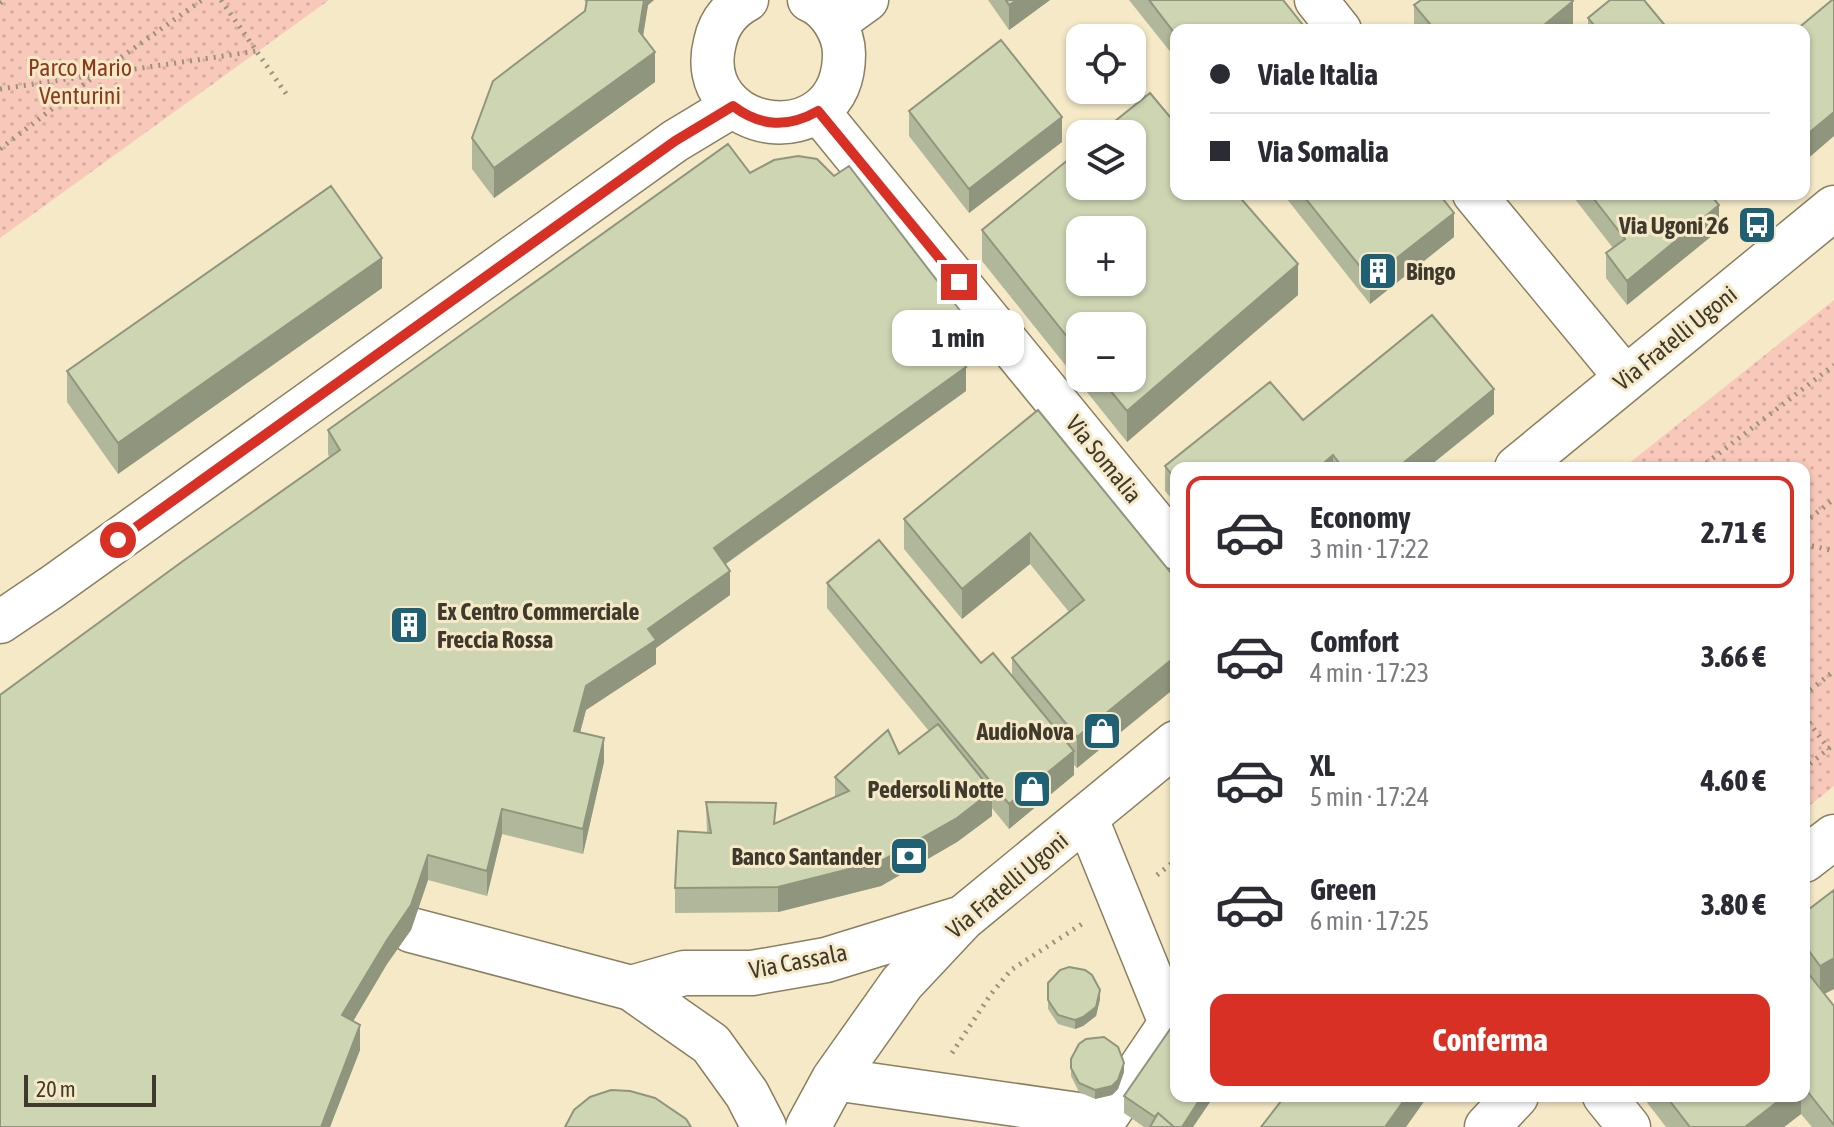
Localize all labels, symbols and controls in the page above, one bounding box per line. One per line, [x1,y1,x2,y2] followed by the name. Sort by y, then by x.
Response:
[1066,24,1146,392] map controls
[1066,24,1146,104] button: locate
[28,54,132,109] park label: Parco Mario Venturini
[1258,57,1378,91] text: Viale Italia
[1066,120,1146,200] button: layers
[1258,134,1389,168] text: Via Somalia
[1736,204,1778,246] bus stop icon: Via Ugoni 26
[1618,212,1729,239] place label: Via Ugoni 26
[1066,216,1146,296] button: +
[1357,250,1399,292] building icon: Bingo
[1406,258,1456,285] place label: Bingo
[941,264,977,300] route end
[1608,280,1742,396] street label: Via Fratelli Ugoni
[893,310,1025,366] callout: 1 min
[1066,312,1146,392] button: −
[931,323,985,353] text: 1 min
[1061,410,1147,508] street label: Via Somalia
[1214,496,1286,568] icon: car
[1310,500,1411,534] text: Economy
[1701,515,1766,549] text: 2.71 €
[100,522,136,558] route start
[1310,534,1429,564] text: 3 min · 17:22
[437,598,639,653] place label: Ex Centro Commerciale Freccia Rossa
[388,604,430,646] building icon: Ex Centro Commerciale Freccia Rossa
[1214,620,1286,692] icon: car
[1310,624,1399,658] text: Comfort
[1701,639,1766,673] text: 3.66 €
[1310,658,1429,688] text: 4 min · 17:23
[1081,710,1123,752] shop icon: AudioNova
[975,718,1074,745] place label: AudioNova
[1214,744,1286,816] icon: car
[1310,748,1335,782] text: XL
[1701,763,1766,797] text: 4.60 €
[1011,768,1053,810] shop icon: Pedersoli Notte
[868,776,1004,803] place label: Pedersoli Notte
[1310,782,1429,812] text: 5 min · 17:24
[941,826,1073,944] street label: Via Fratelli Ugoni
[888,835,930,877] bank icon: Banco Santander
[731,843,882,870] place label: Banco Santander
[1214,868,1286,940] icon: car
[1310,872,1376,906] text: Green
[1701,887,1766,921] text: 3.80 €
[1310,906,1429,936] text: 6 min · 17:25
[747,938,849,984] street label: Via Cassala
[1210,994,1770,1086] button: Conferma
[24,1071,156,1107] scale bar
[36,1076,76,1102] text: 20 m

